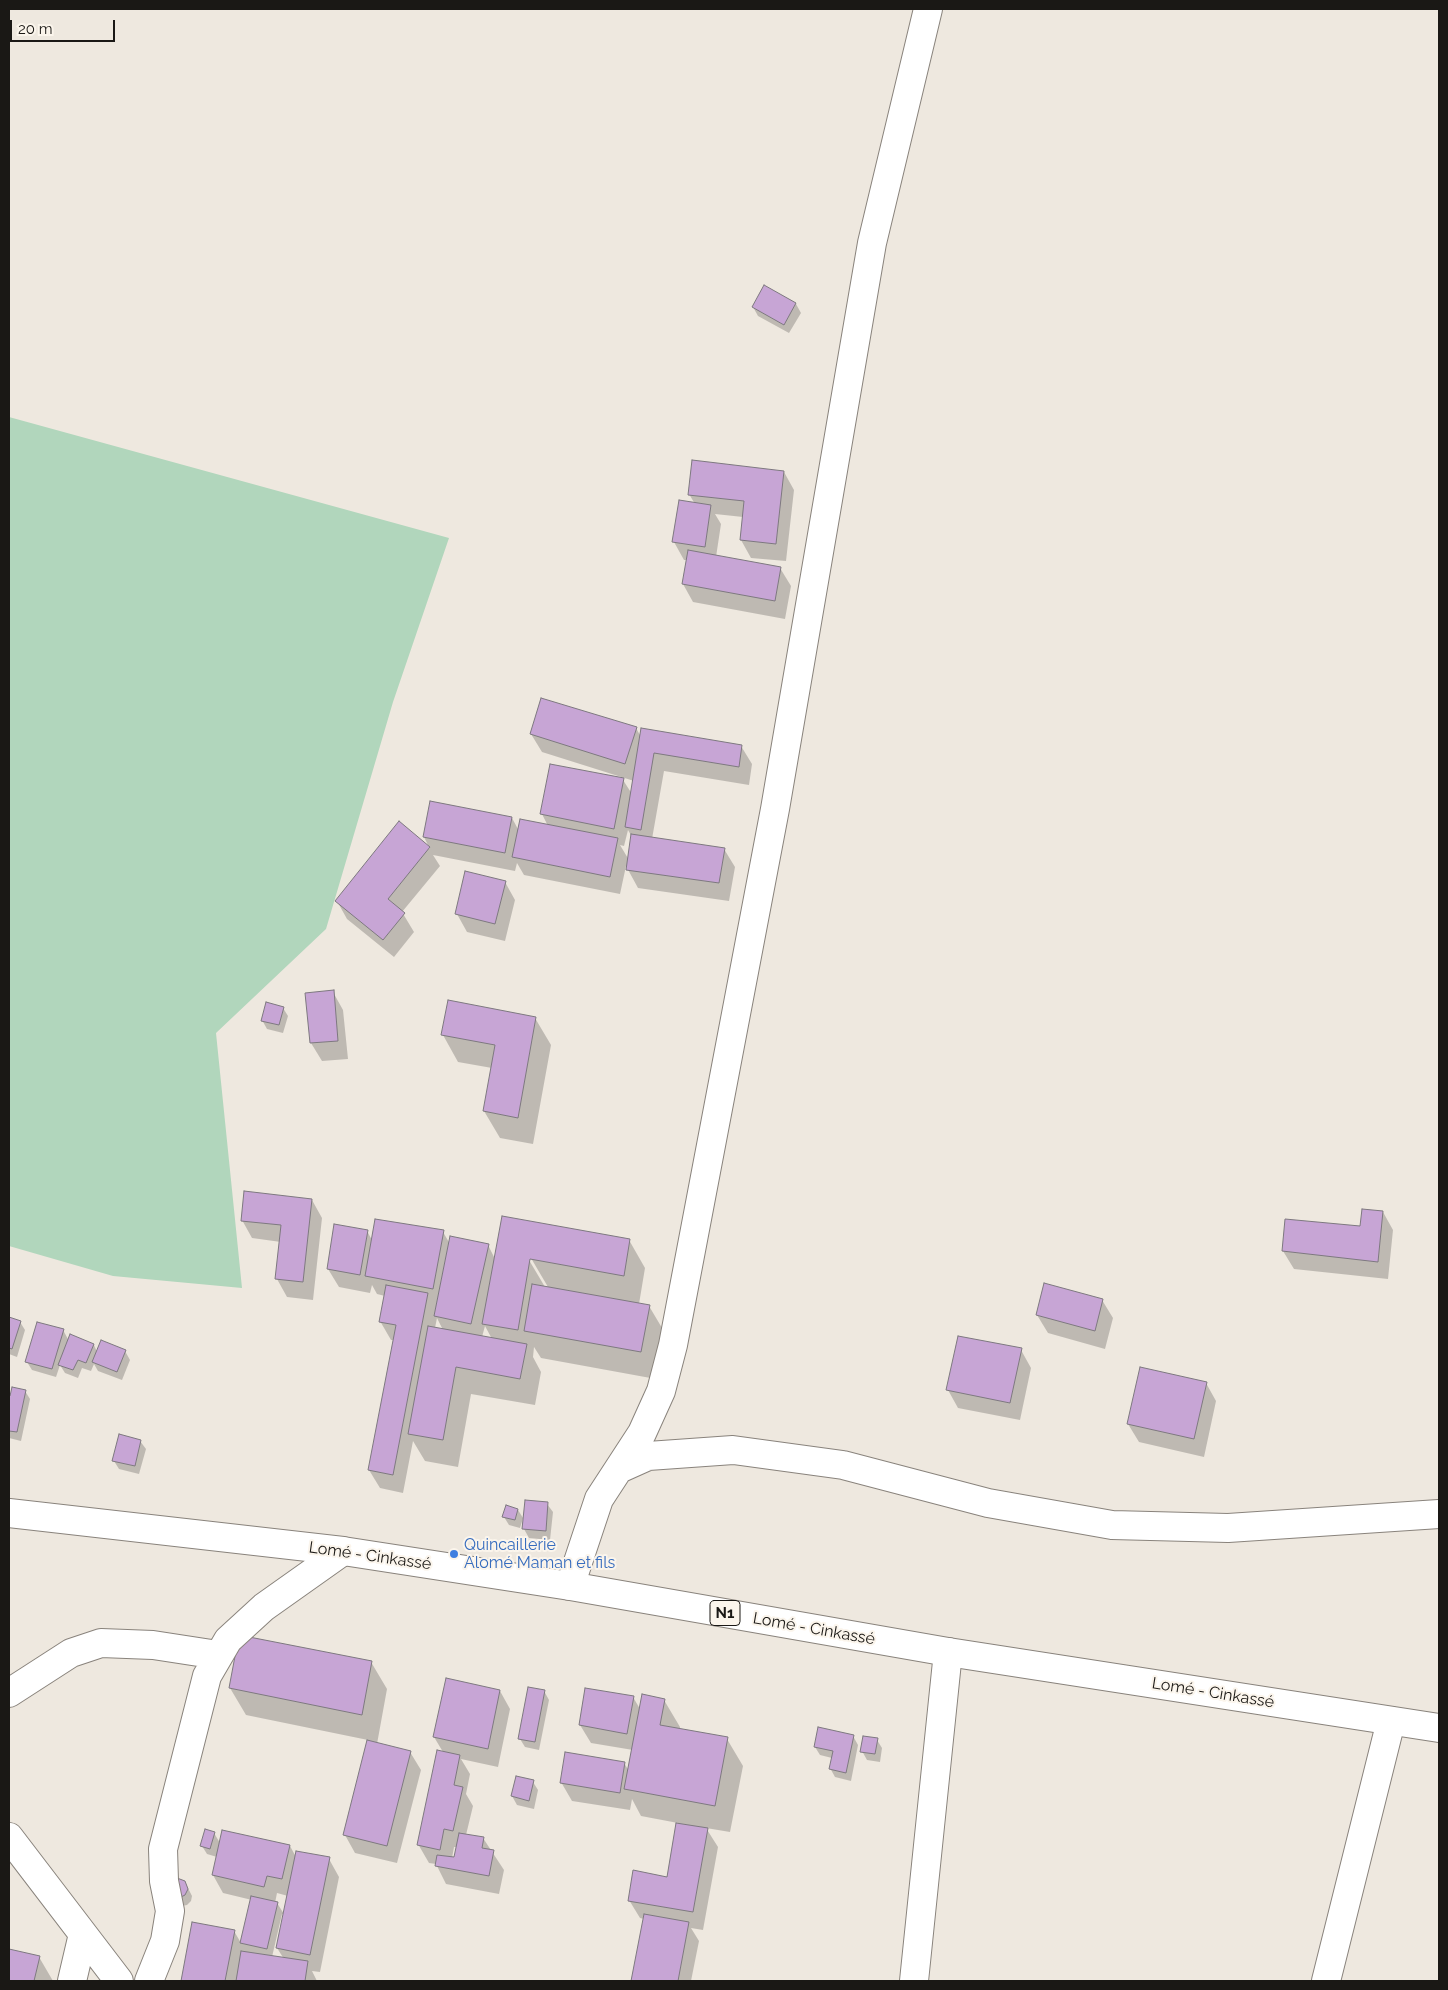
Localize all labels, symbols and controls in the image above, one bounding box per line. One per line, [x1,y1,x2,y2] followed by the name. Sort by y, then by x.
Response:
[12,10,118,42] scale bar
[18,20,53,38] text: 20 m
[464,1535,615,1573] place label: Quincaillerie Alomé Maman et fils
[308,1538,432,1574] street label: Lomé - Cinkassé
[448,1548,460,1560] marker: Quincaillerie Alomé Maman et fils
[710,1600,740,1626] road number: N1
[752,1609,876,1649] street label: Lomé - Cinkassé
[1151,1674,1275,1712] street label: Lomé - Cinkassé

